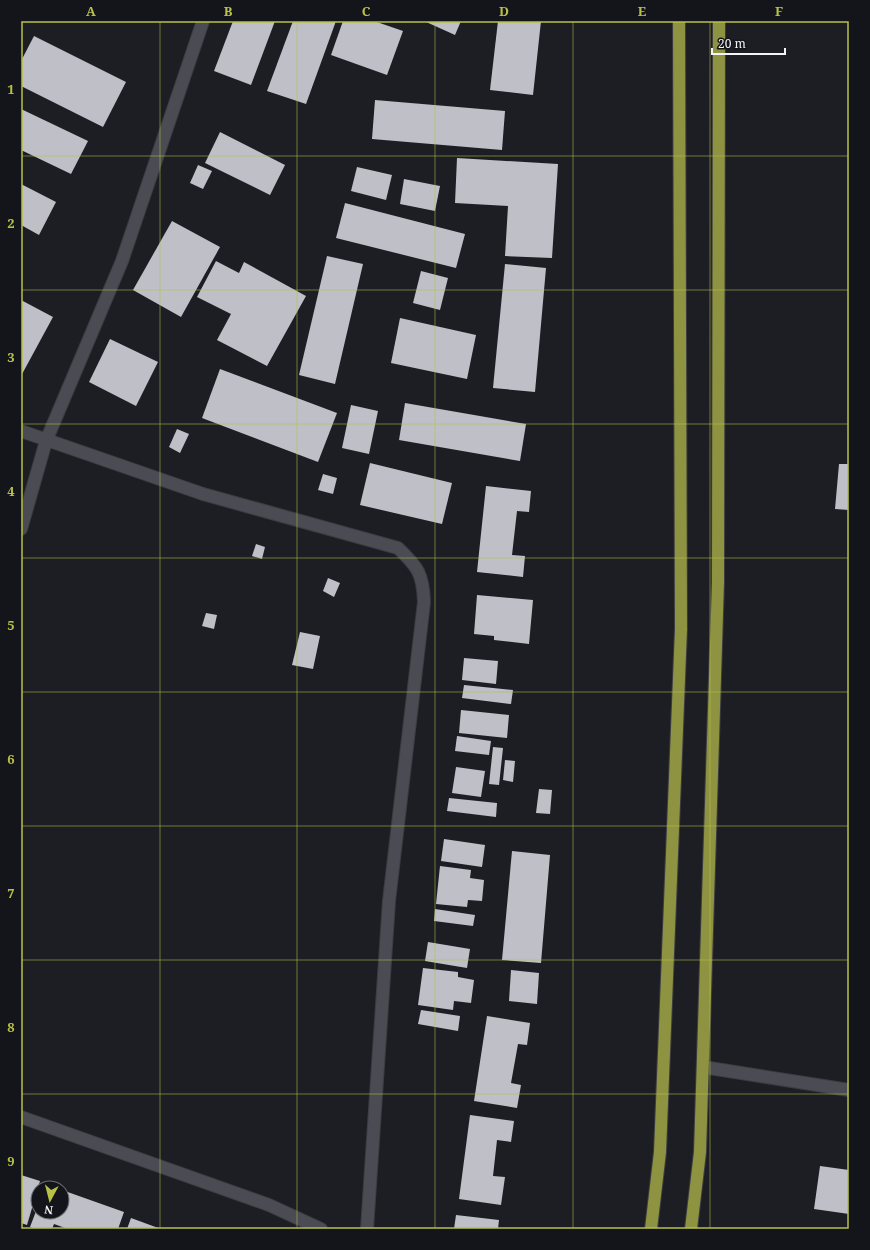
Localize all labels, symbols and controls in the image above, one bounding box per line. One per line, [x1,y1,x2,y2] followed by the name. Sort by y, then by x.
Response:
[86,2,96,20] text: A
[224,2,233,20] text: B
[362,2,371,20] text: C
[499,2,509,20] text: D
[638,2,647,20] text: E
[775,2,783,20] text: F
[712,30,785,56] scale bar
[718,35,746,52] text: 20 m
[7,80,15,98] text: 1
[7,214,15,232] text: 2
[7,348,15,366] text: 3
[7,482,15,500] text: 4
[7,616,15,634] text: 5
[7,750,15,768] text: 6
[7,884,15,902] text: 7
[7,1018,15,1036] text: 8
[7,1152,15,1170] text: 9
[30,1180,70,1220] north arrow
[43,1202,54,1218] text: N

